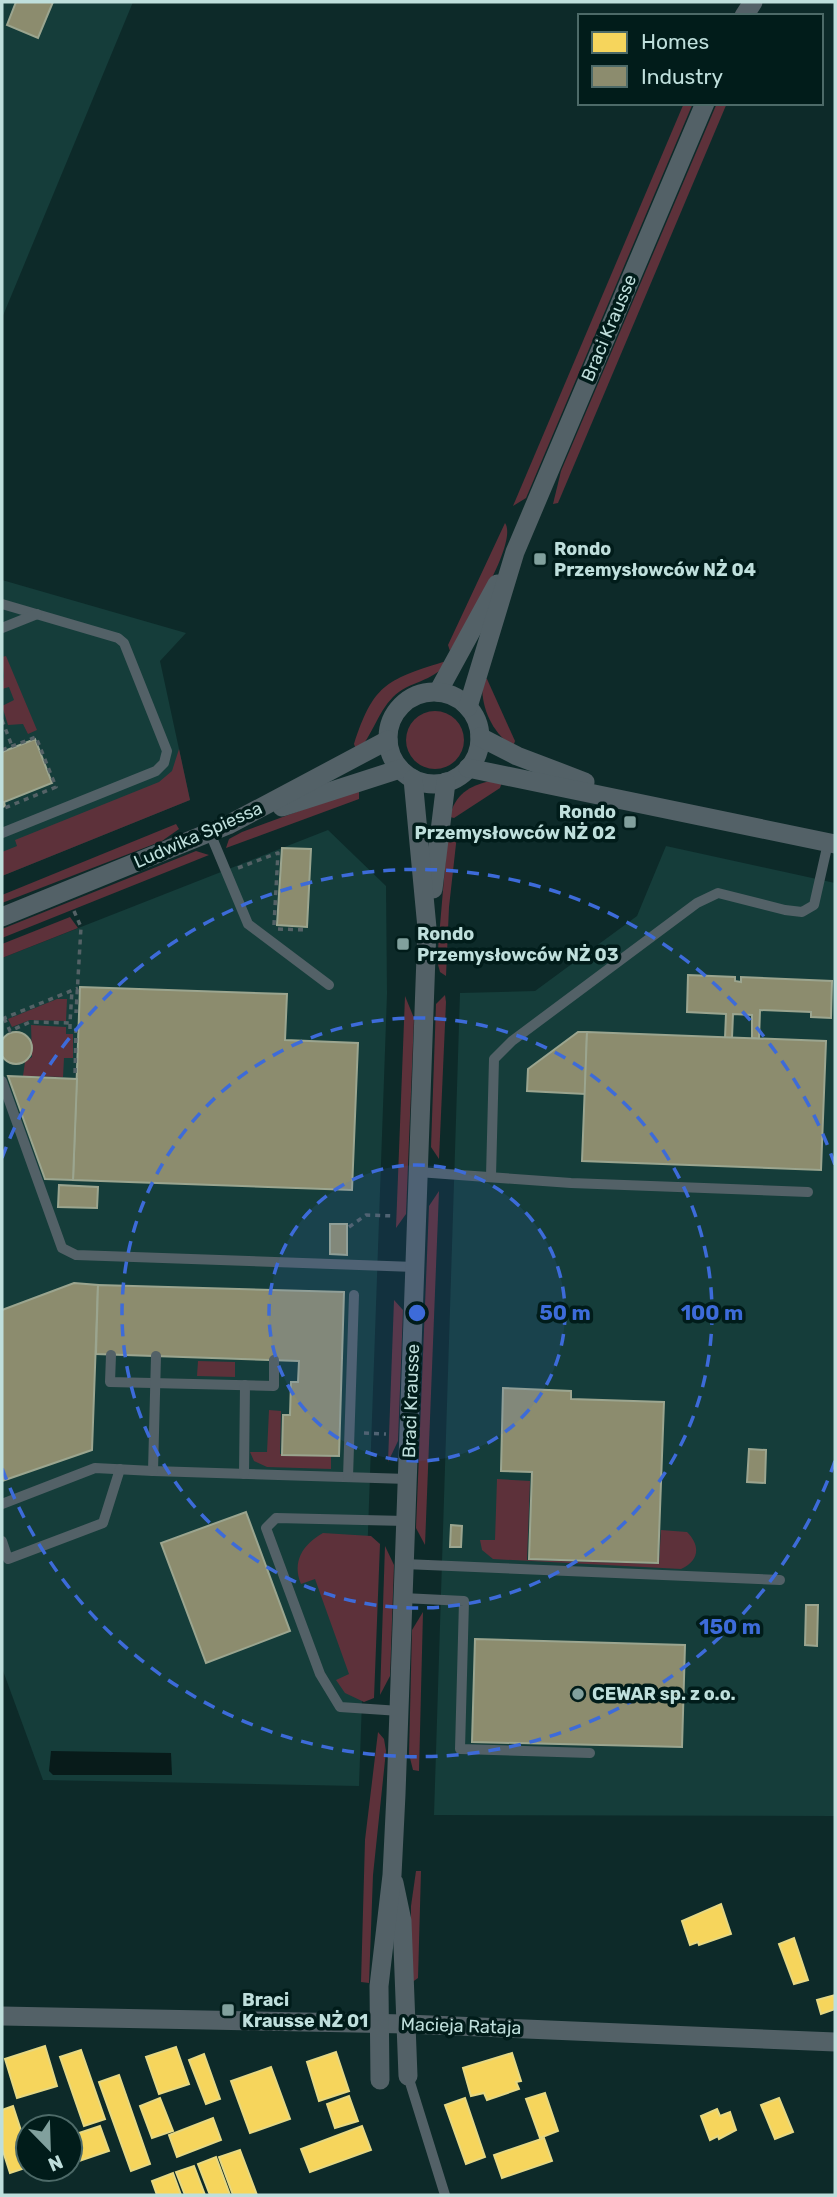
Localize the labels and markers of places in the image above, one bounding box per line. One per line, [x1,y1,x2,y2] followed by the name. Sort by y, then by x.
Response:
[554,538,756,581] place label: Rondo Przemysłowców NŻ 04
[532,551,548,567] marker: Rondo Przemysłowców NŻ 04
[415,801,616,844] place label: Rondo Przemysłowców NŻ 02
[622,814,638,830] marker: Rondo Przemysłowców NŻ 02
[417,923,619,966] place label: Rondo Przemysłowców NŻ 03
[395,936,411,952] marker: Rondo Przemysłowców NŻ 03
[405,1301,429,1325] centre of rings
[592,1683,736,1705] place label: CEWAR sp. z o.o.
[570,1686,586,1702] marker: CEWAR sp. z o.o.
[242,1989,368,2032] place label: Braci Krausse NŻ 01
[220,2002,236,2018] marker: Braci Krausse NŻ 01

